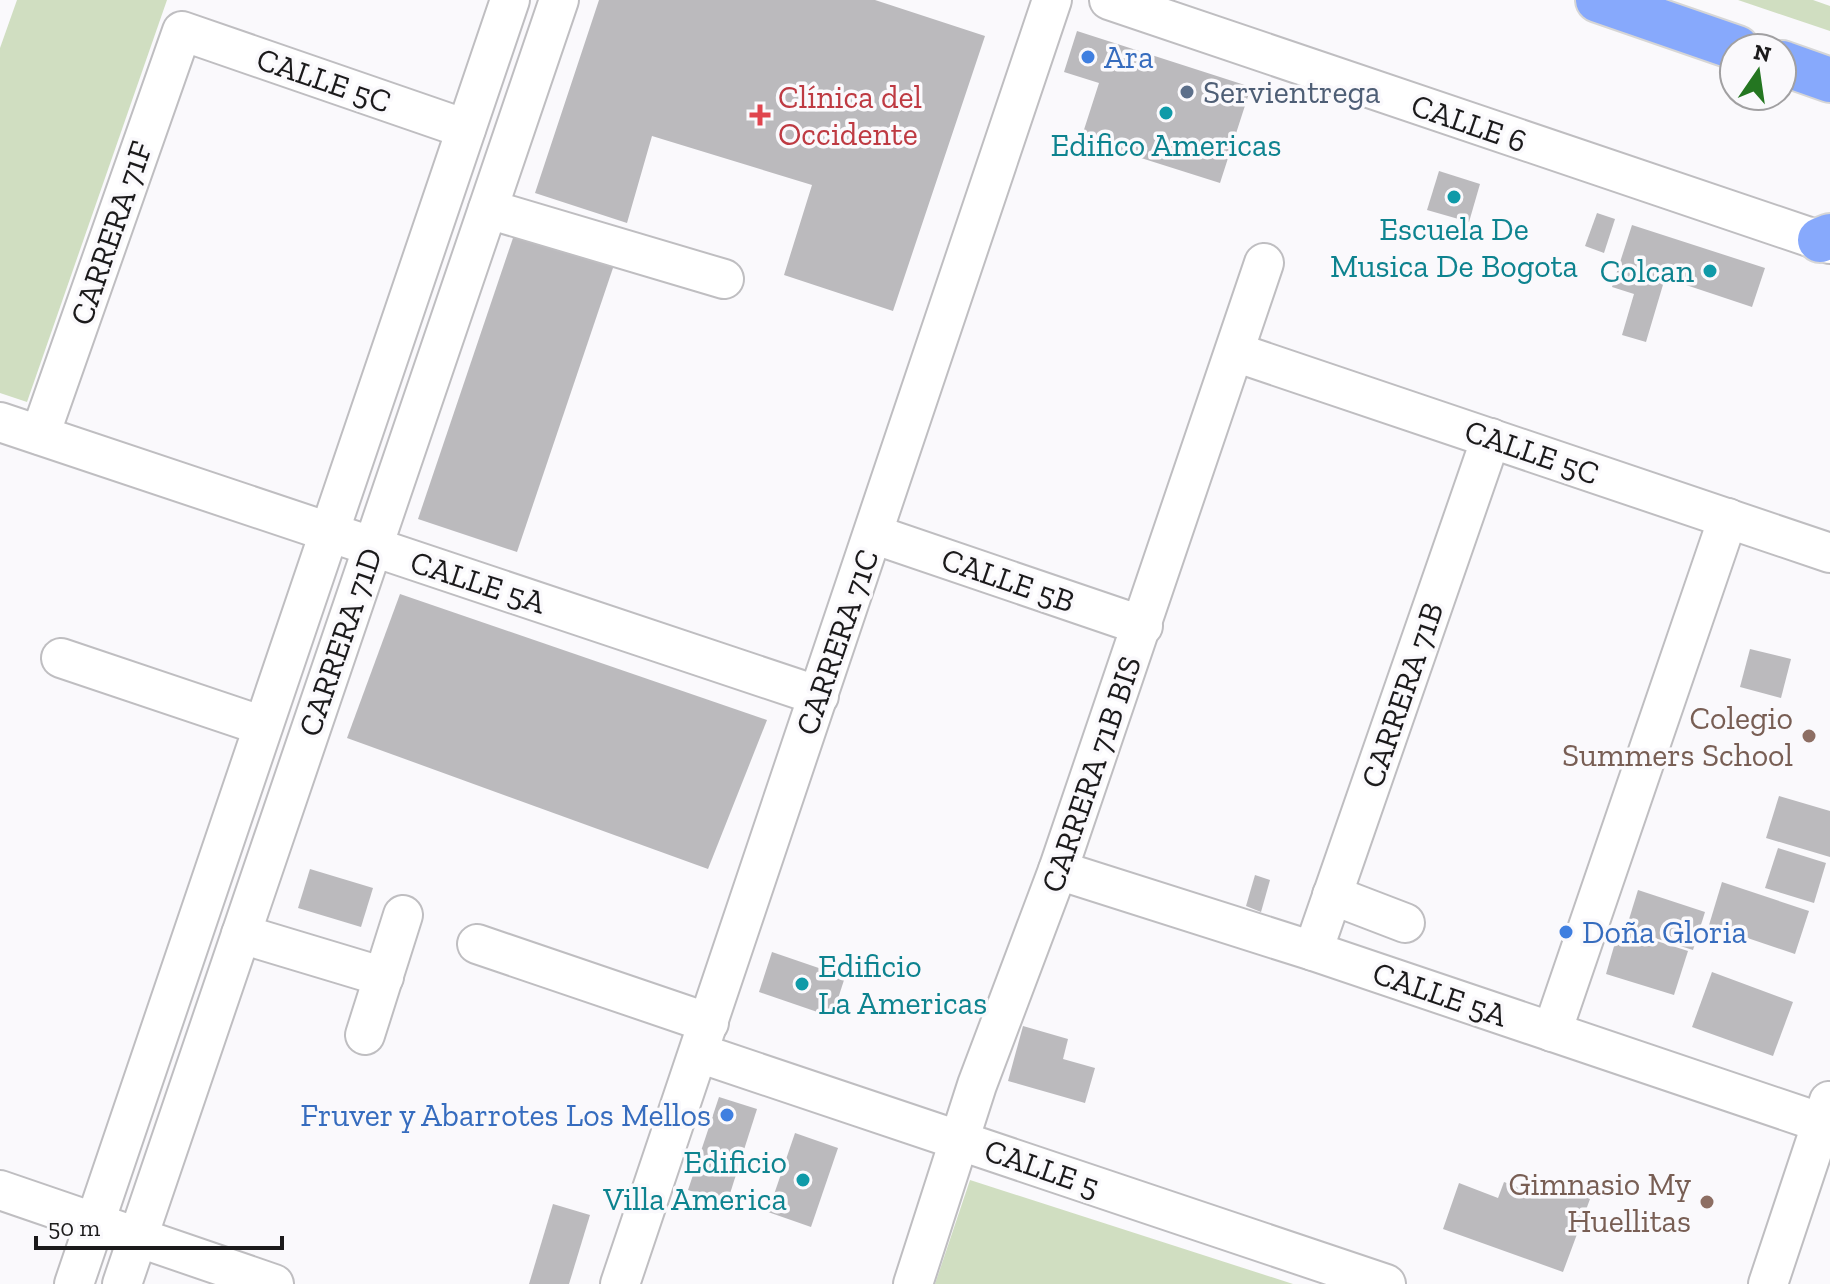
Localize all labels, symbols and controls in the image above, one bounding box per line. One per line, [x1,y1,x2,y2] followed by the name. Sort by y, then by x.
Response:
[1718,32,1798,112] north arrow
[1104,38,1154,76] place label: Ara
[1751,38,1774,68] text: N
[252,39,396,121] street label: CALLE 5C
[1079,48,1097,66] marker: Ara
[1203,73,1381,111] place label: Servientrega
[778,78,922,153] place label: Clínica del Occidente
[1178,83,1196,101] marker: Servientrega
[1406,86,1532,160] street label: CALLE 6
[749,104,771,126] marker: Clínica del Occidente
[1157,104,1175,122] marker: Edifico Americas
[1050,126,1282,164] place label: Edifico Americas
[62,136,160,330] street label: CARRERA 71F
[1445,188,1463,206] marker: Escuela De Musica De Bogota
[1330,210,1578,285] place label: Escuela De Musica De Bogota
[1600,252,1695,290] place label: Colcan
[1701,262,1719,280] marker: Colcan
[1460,411,1604,493] street label: CALLE 5C
[937,540,1079,620] street label: CALLE 5B
[406,542,550,622] street label: CALLE 5A
[290,543,390,741] street label: CARRERA 71D
[787,544,887,740] street label: CARRERA 71C
[1353,598,1451,792] street label: CARRERA 71B
[1033,651,1149,897] street label: CARRERA 71B BIS
[1562,699,1793,774] place label: Colegio Summers School
[1800,727,1818,745] marker: Colegio Summers School
[1582,913,1747,951] place label: Doña Gloria
[1557,923,1575,941] marker: Doña Gloria
[818,947,987,1022] place label: Edificio La Americas
[1368,953,1512,1035] street label: CALLE 5A
[793,975,811,993] marker: Edificio La Americas
[300,1096,711,1134] place label: Fruver y Abarrotes Los Mellos
[718,1106,736,1124] marker: Fruver y Abarrotes Los Mellos
[980,1131,1104,1205] street label: CALLE 5
[602,1143,787,1218] place label: Edificio Villa America
[1508,1165,1692,1240] place label: Gimnasio My Huellitas
[794,1171,812,1189] marker: Edificio Villa America
[1698,1193,1716,1211] marker: Gimnasio My Huellitas
[36,1200,282,1250] scale bar
[48,1213,101,1242] text: 50 m

